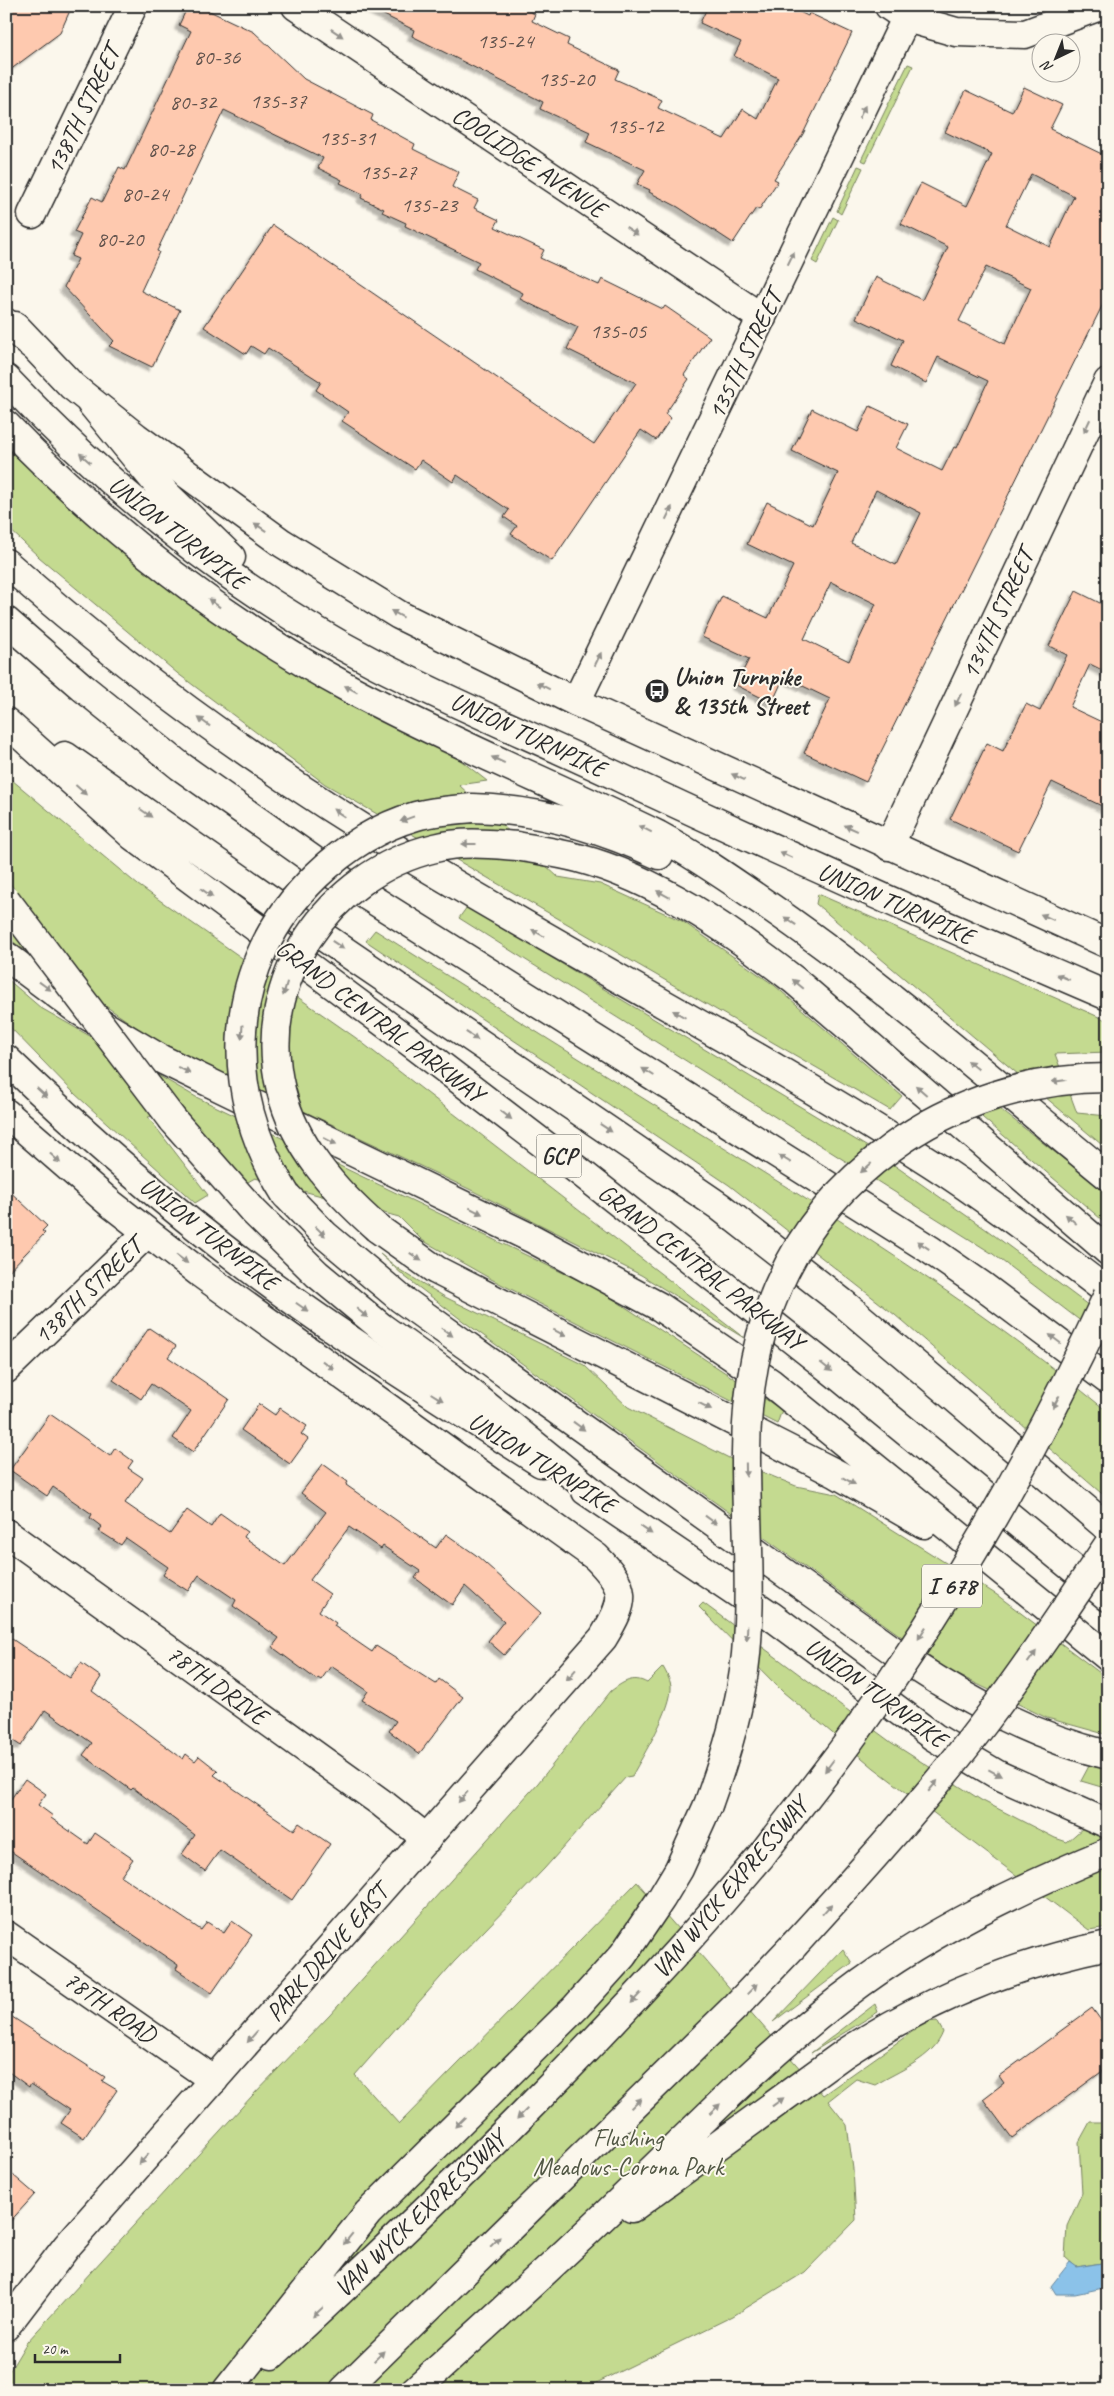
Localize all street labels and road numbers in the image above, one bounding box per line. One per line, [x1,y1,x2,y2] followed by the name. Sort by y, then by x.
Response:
[38,35,131,180] street label: 138TH STREET
[446,99,615,227] street label: COOLIDGE AVENUE
[700,280,793,425] street label: 135TH STREET
[102,469,257,599] street label: UNION TURNPIKE
[954,538,1045,684] street label: 134TH STREET
[445,685,614,786] street label: UNION TURNPIKE
[813,855,982,954] street label: UNION TURNPIKE
[269,932,493,1112] street label: GRAND CENTRAL PARKWAY
[536,1134,582,1178] road number: GCP
[133,1170,288,1300] street label: UNION TURNPIKE
[592,1177,813,1359] street label: GRAND CENTRAL PARKWAY
[27,1227,154,1351] street label: 138TH STREET
[462,1405,624,1523] street label: UNION TURNPIKE
[922,1564,982,1608] road number: I 678
[799,1631,956,1757] street label: UNION TURNPIKE
[160,1638,276,1734] street label: 78TH DRIVE
[645,1788,818,1985] street label: VAN WYCK EXPRESSWAY
[259,1873,399,2028] street label: PARK DRIVE EAST
[58,1964,164,2052] street label: 78TH ROAD
[327,2121,516,2304] street label: VAN WYCK EXPRESSWAY

